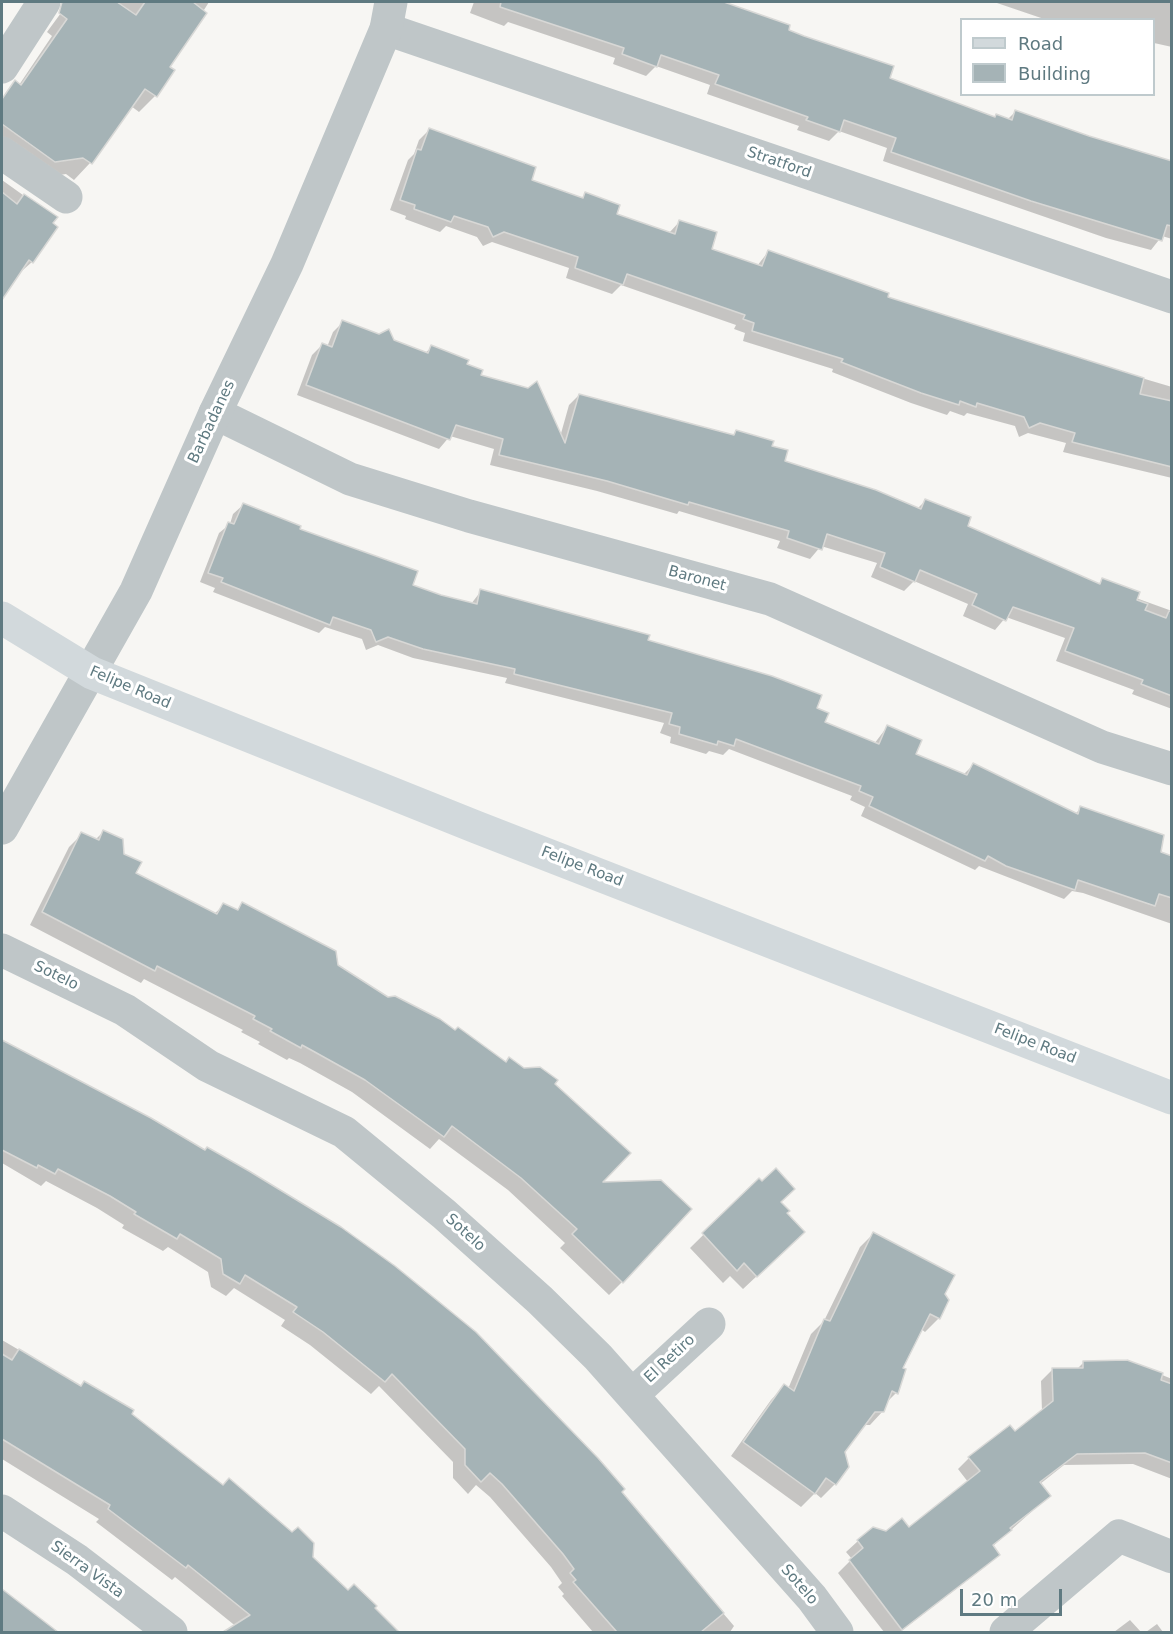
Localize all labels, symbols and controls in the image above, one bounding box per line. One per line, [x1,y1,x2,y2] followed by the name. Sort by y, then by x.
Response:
[960,18,1155,96] legend
[1018,33,1063,54] text: Road
[1018,63,1091,84] text: Building
[745,144,813,182] street label: Stratford
[185,378,239,466] street label: Barbadanes
[666,563,728,595] street label: Baronet
[87,663,173,713] street label: Felipe Road
[538,843,626,891] street label: Felipe Road
[31,958,81,994] street label: Sotelo
[991,1020,1079,1068] street label: Felipe Road
[441,1211,489,1255] street label: Sotelo
[641,1331,699,1387] street label: El Retiro
[47,1537,127,1603] street label: Sierra Vista
[777,1561,821,1609] street label: Sotelo
[963,1577,1065,1615] scale bar
[971,1589,1017,1610] text: 20 m

